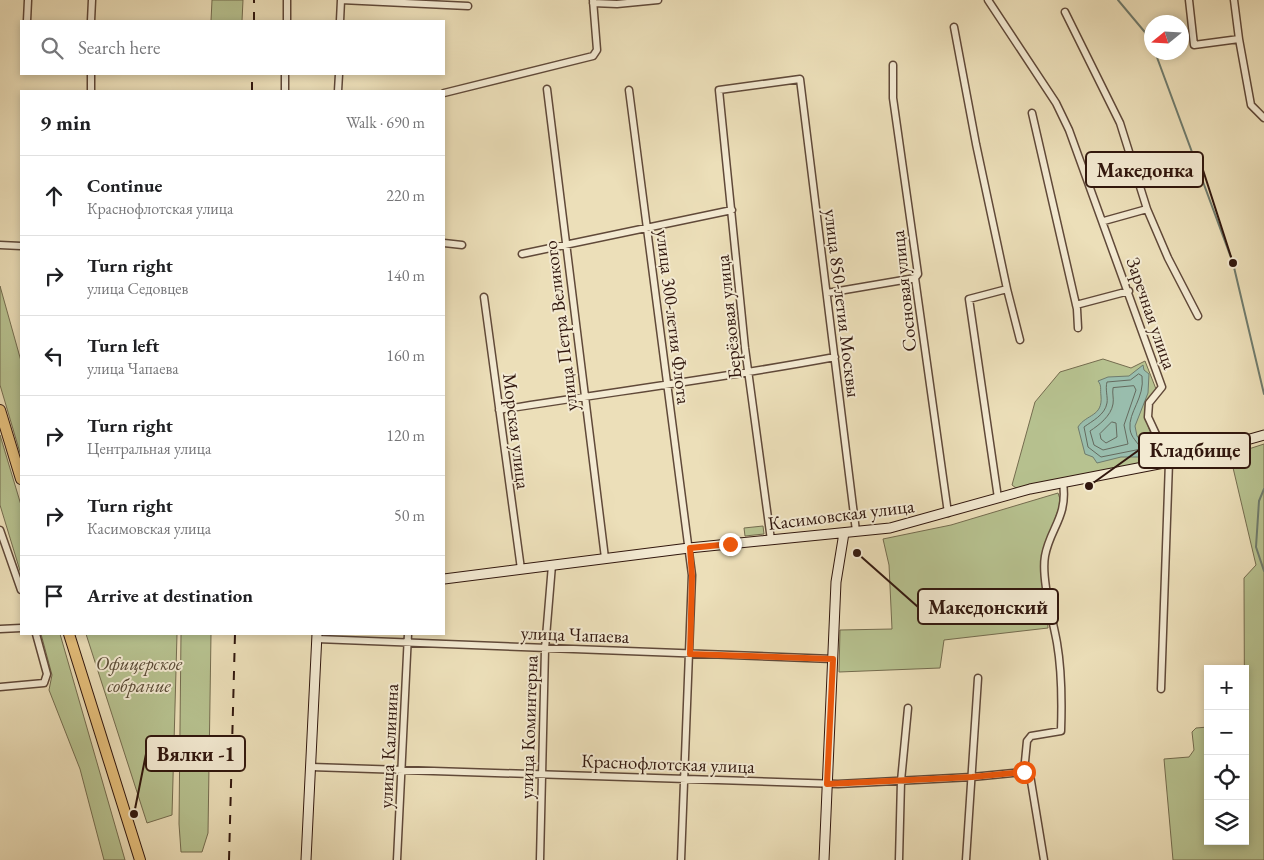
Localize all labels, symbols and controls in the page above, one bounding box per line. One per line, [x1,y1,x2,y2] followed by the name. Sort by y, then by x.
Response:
[1144,15,1189,60] north arrow
[20,20,445,75] search box
[38,34,66,62] icon: search
[78,35,160,60] text: Search here
[40,109,91,136] text: 9 min
[346,112,425,133] text: Walk · 690 m
[1086,152,1203,187] callout: Македонка
[1097,157,1194,183] text: Македонка
[87,173,162,198] text: Continue
[40,182,68,210] icon: ahead
[386,185,425,206] text: 220 m
[87,198,233,219] text: Краснофлотская улица
[819,207,867,399] street label: улица 850-летия Москвы
[650,228,697,406] street label: улица 300-летия Флота
[885,229,922,353] street label: Сосновая улица
[538,239,583,413] street label: улица Петра Великого
[87,253,173,278] text: Turn right
[710,253,747,380] street label: Берёзовая улица
[1121,254,1183,373] street label: Заречная улица
[40,262,68,290] icon: right
[386,265,425,286] text: 140 m
[87,278,188,299] text: улица Седовцев
[87,333,159,358] text: Turn left
[40,342,68,370] icon: left
[386,345,425,366] text: 160 m
[87,358,179,379] text: улица Чапаева
[497,372,536,491] street label: Морская улица
[87,413,173,438] text: Turn right
[40,422,68,450] icon: right
[386,425,425,446] text: 120 m
[1139,433,1250,468] callout: Кладбище
[1149,437,1241,463] text: Кладбище
[87,438,211,459] text: Центральная улица
[87,493,173,518] text: Turn right
[766,493,916,536] street label: Касимовская улица
[40,502,68,530] icon: right
[394,505,425,526] text: 50 m
[87,518,211,539] text: Касимовская улица
[719,533,742,556] route end
[40,582,68,610] icon: arrive
[87,583,253,608] text: Arrive at destination
[918,589,1058,624] callout: Македонский
[928,594,1048,620] text: Македонский
[520,620,630,649] street label: улица Чапаева
[96,651,183,698] park label: Офицерское собрание
[513,654,544,799] street label: улица Коминтерна
[1204,665,1249,845] map controls
[1204,665,1249,710] button: +
[373,683,404,809] street label: улица Калинина
[1204,710,1249,755] button: −
[146,736,245,771] callout: Вялки -1
[157,741,235,767] text: Вялки -1
[581,748,756,779] street label: Краснофлотская улица
[1204,755,1249,800] button: locate
[1013,761,1036,784] route start
[1204,800,1249,845] button: layers

